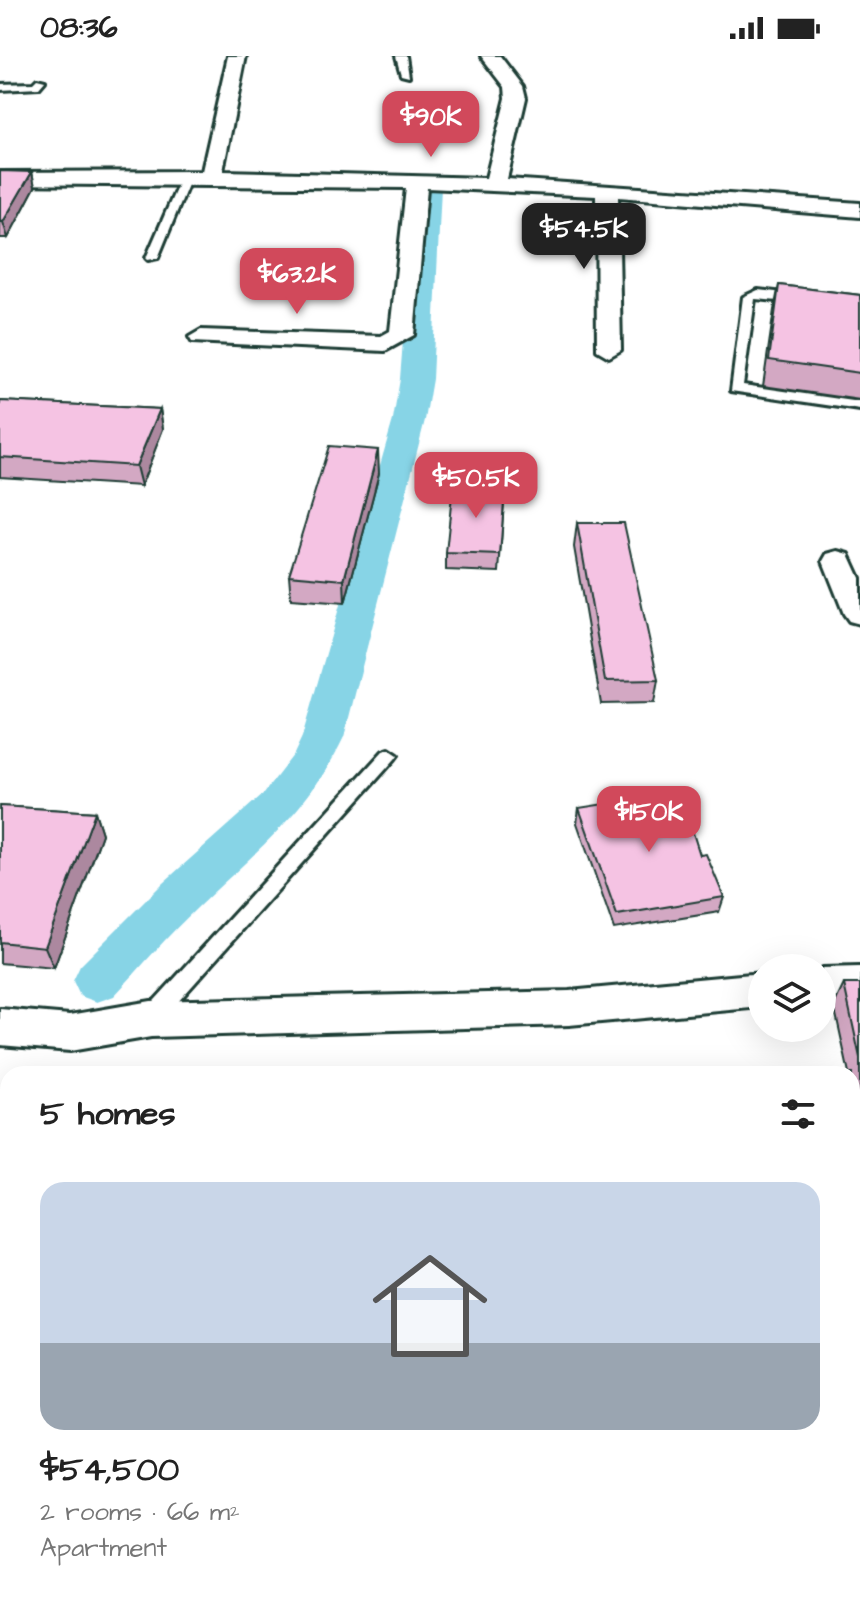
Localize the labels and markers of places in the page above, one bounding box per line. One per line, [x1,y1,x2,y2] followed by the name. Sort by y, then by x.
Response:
[384,91,478,159] pin: $90K
[519,203,649,271] pin: $54.5K
[232,248,362,316] pin: $63.2K
[411,452,541,520] pin: $50.5K
[593,786,705,854] pin: $150K

